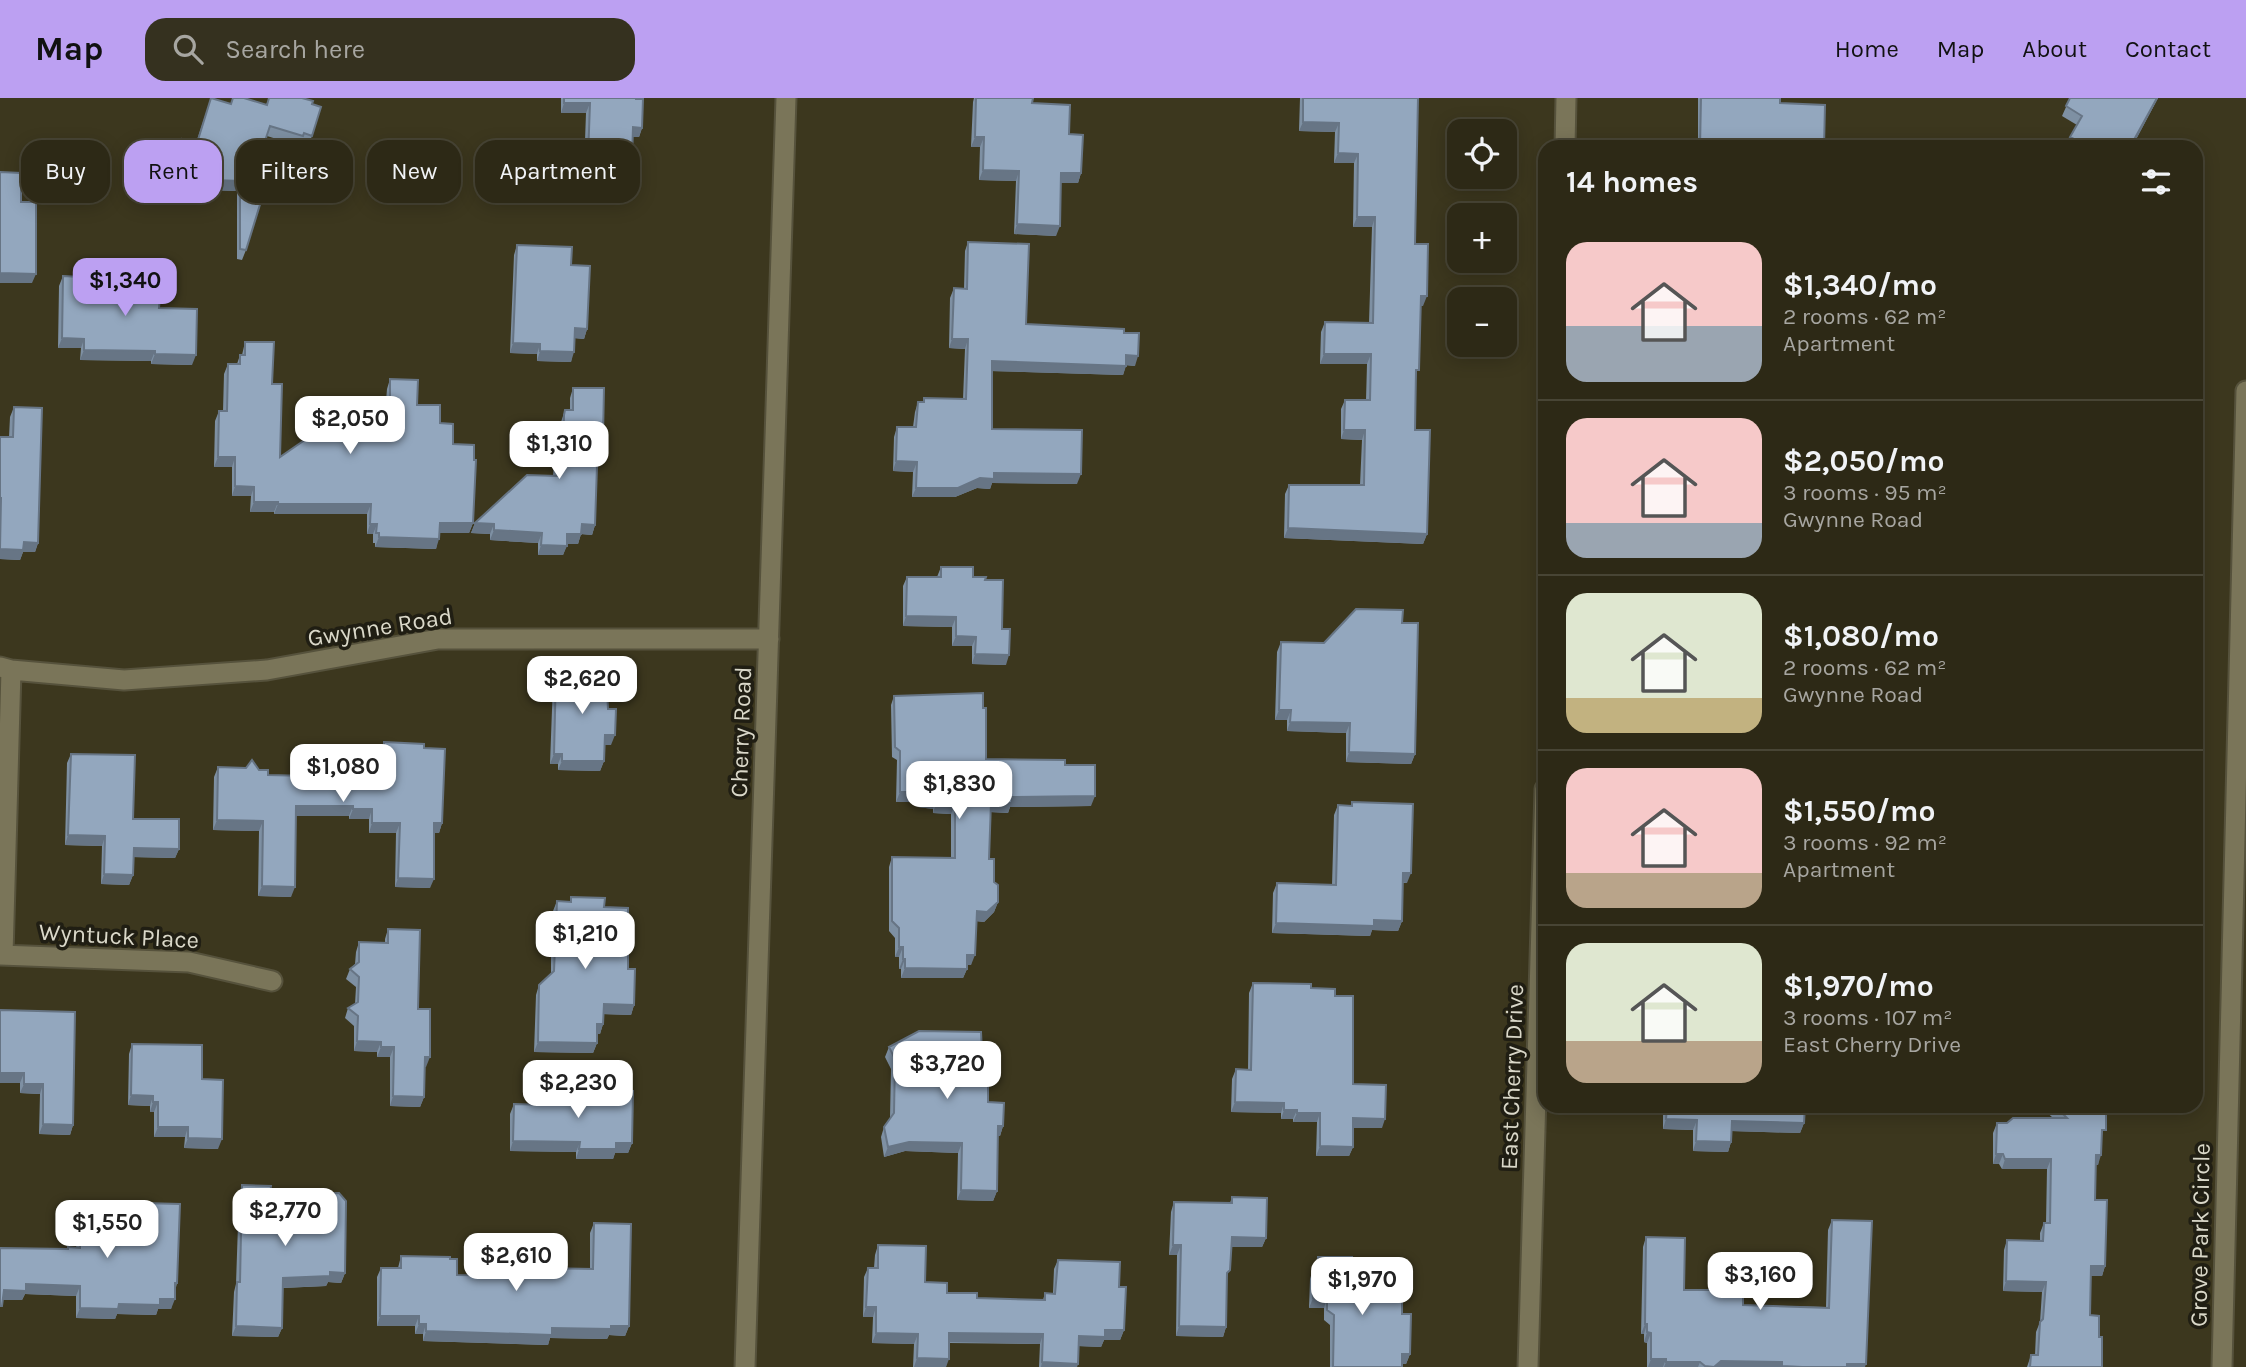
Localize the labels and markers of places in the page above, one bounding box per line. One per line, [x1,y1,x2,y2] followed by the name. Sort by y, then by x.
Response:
[68,258,182,318] pin: $1,340
[293,396,407,456] pin: $2,050
[502,422,616,481] pin: $1,310
[525,656,639,716] pin: $2,620
[286,744,400,804] pin: $1,080
[902,762,1016,821] pin: $1,830
[528,912,642,971] pin: $1,210
[890,1042,1004,1101] pin: $3,720
[521,1060,635,1120] pin: $2,230
[228,1188,342,1248] pin: $2,770
[50,1200,164,1260] pin: $1,550
[459,1234,573,1293] pin: $2,610
[1703,1252,1817,1312] pin: $3,160
[1305,1258,1419,1317] pin: $1,970

